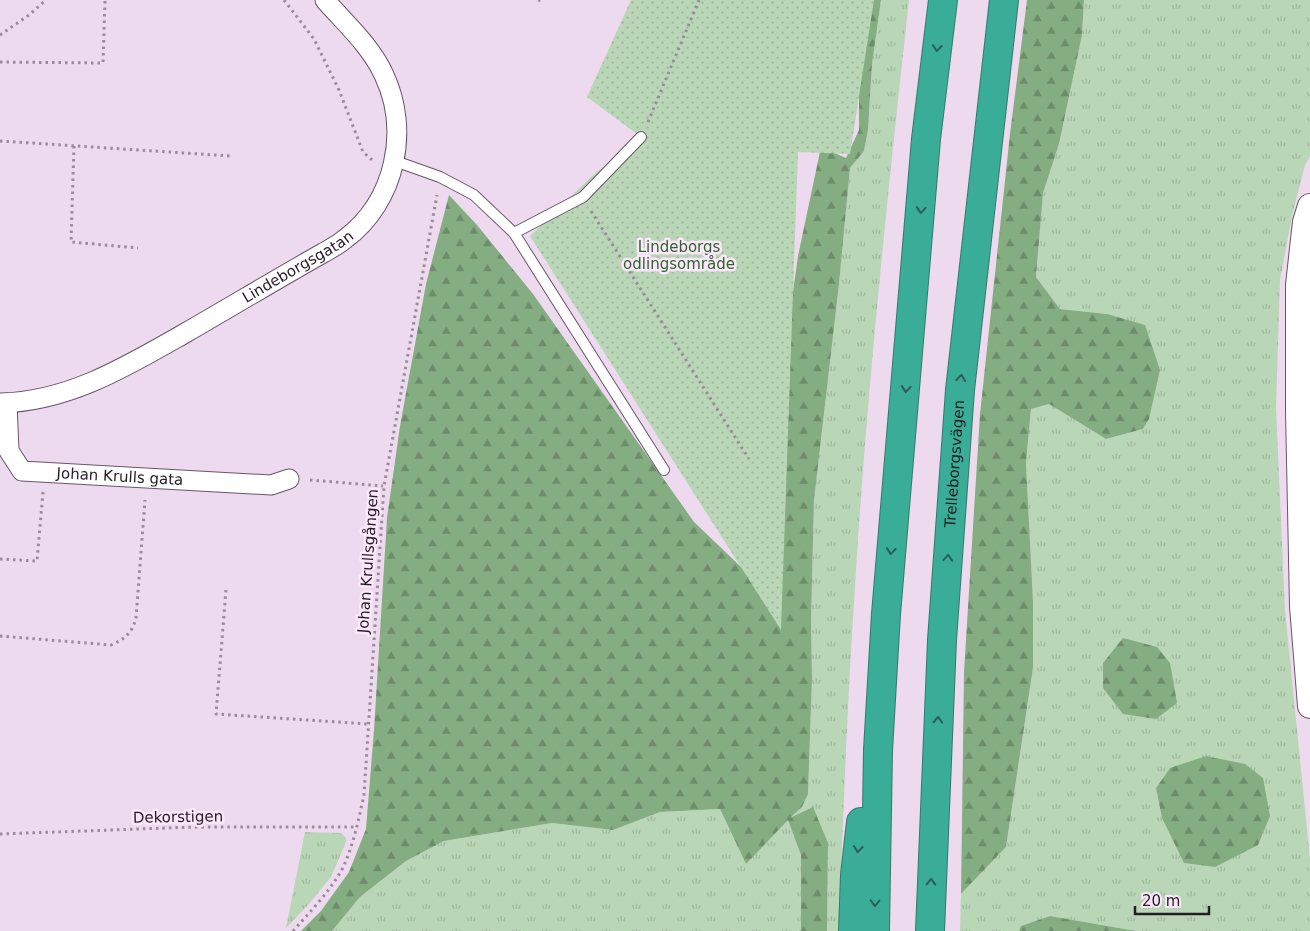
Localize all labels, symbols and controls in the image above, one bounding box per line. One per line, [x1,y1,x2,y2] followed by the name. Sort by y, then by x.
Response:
[932,45,943,53] one-way arrow
[915,206,926,214] one-way arrow
[239,227,357,307] street label: Lindeborgsgatan
[623,238,735,273] park label: Lindeborgs odlingsområde
[955,374,966,382] one-way arrow
[900,386,911,394] one-way arrow
[941,399,968,529] street label: Trelleborgsvägen
[55,464,184,489] street label: Johan Krulls gata
[354,488,382,635] street label: Johan Krullsgången
[886,548,897,556] one-way arrow
[942,553,953,561] one-way arrow
[933,716,944,724] one-way arrow
[133,807,223,827] street label: Dekorstigen
[853,845,864,853] one-way arrow
[926,878,937,886] one-way arrow
[1135,884,1209,916] scale bar
[1142,892,1180,910] text: 20 m
[870,900,881,908] one-way arrow

